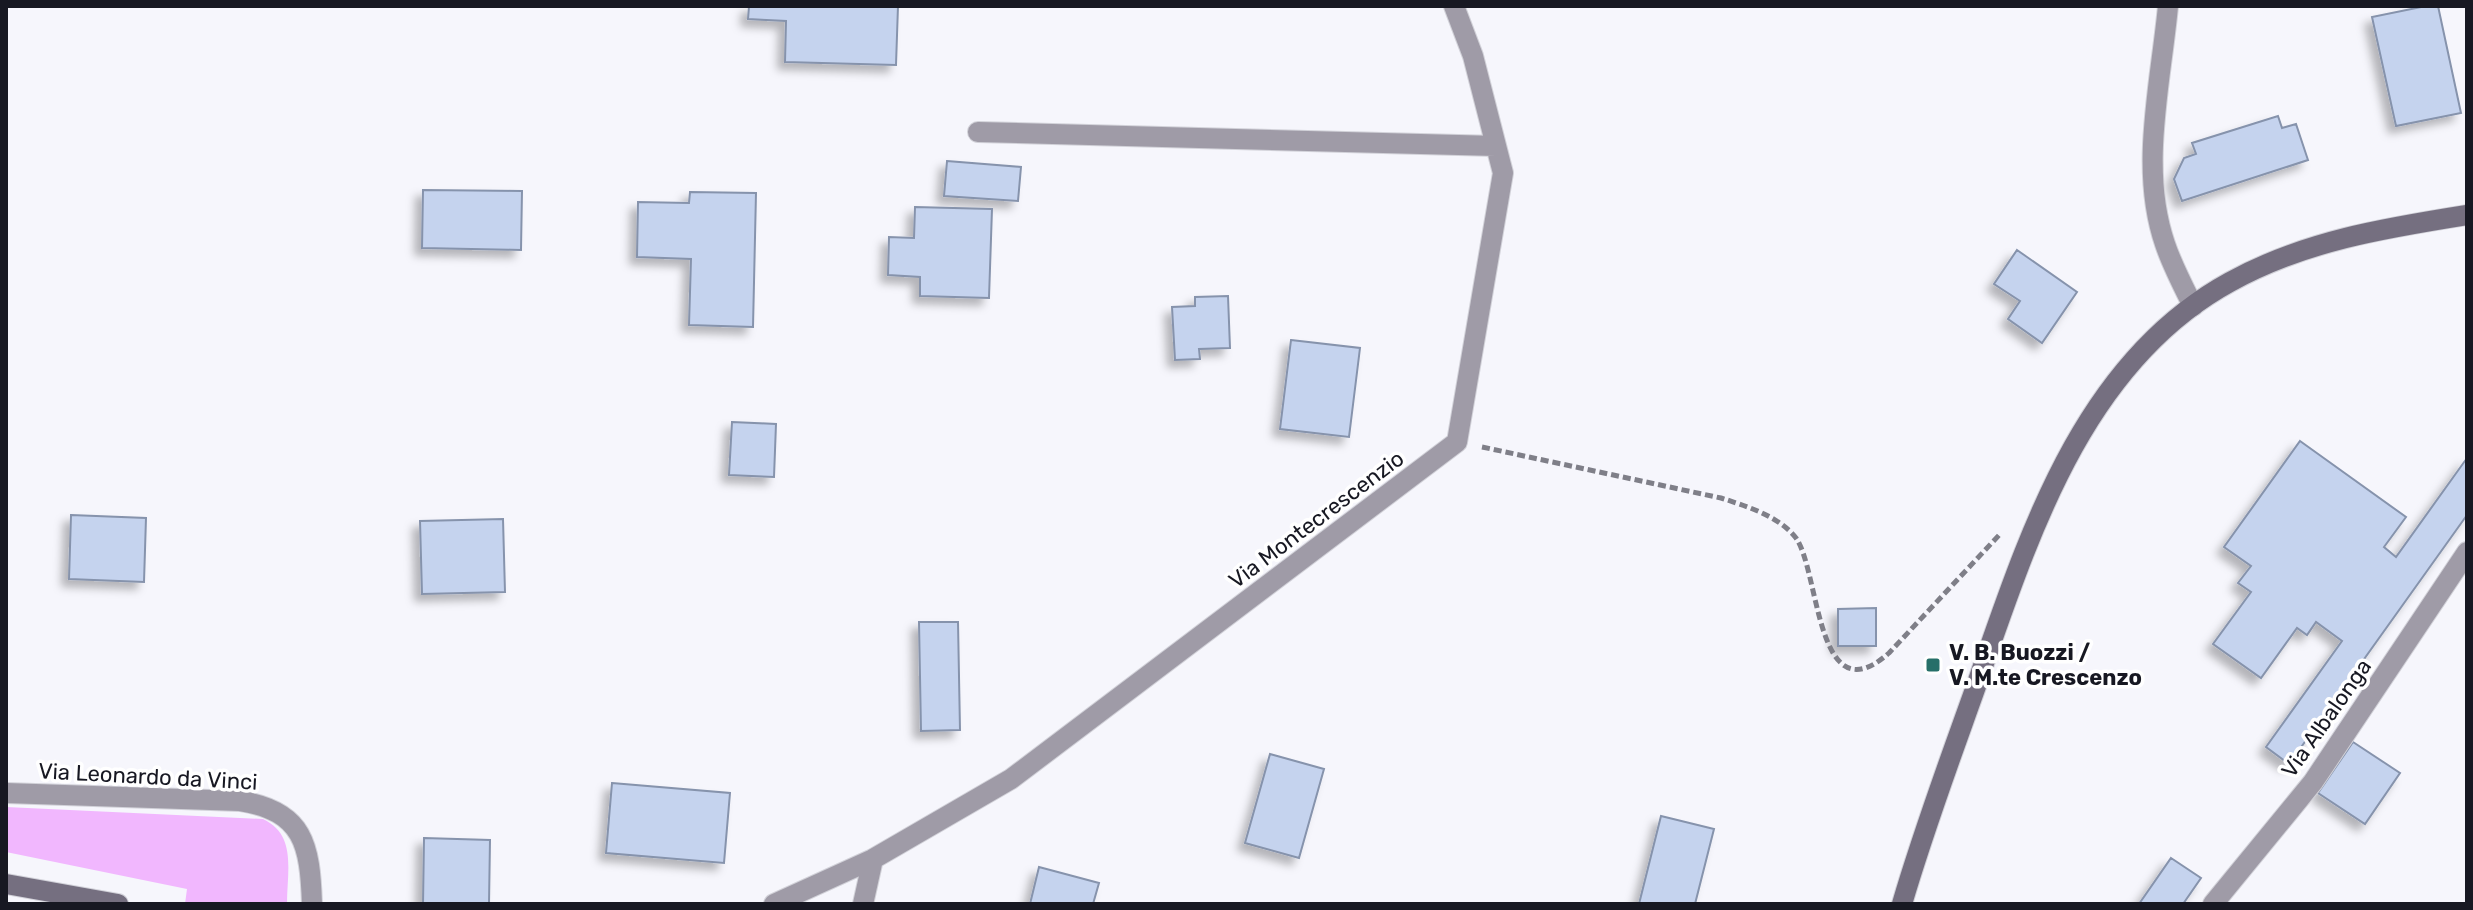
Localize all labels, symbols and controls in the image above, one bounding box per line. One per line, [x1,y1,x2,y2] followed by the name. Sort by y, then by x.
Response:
[1223,445,1409,594] street label: Via Montecrescenzio
[1949,639,2142,691] place label: V. B. Buozzi / V. M.te Crescenzo
[2276,654,2377,783] street label: Via Albalonga
[1924,656,1942,674] marker: V. B. Buozzi / V. M.te Crescenzo
[38,757,258,796] street label: Via Leonardo da Vinci

